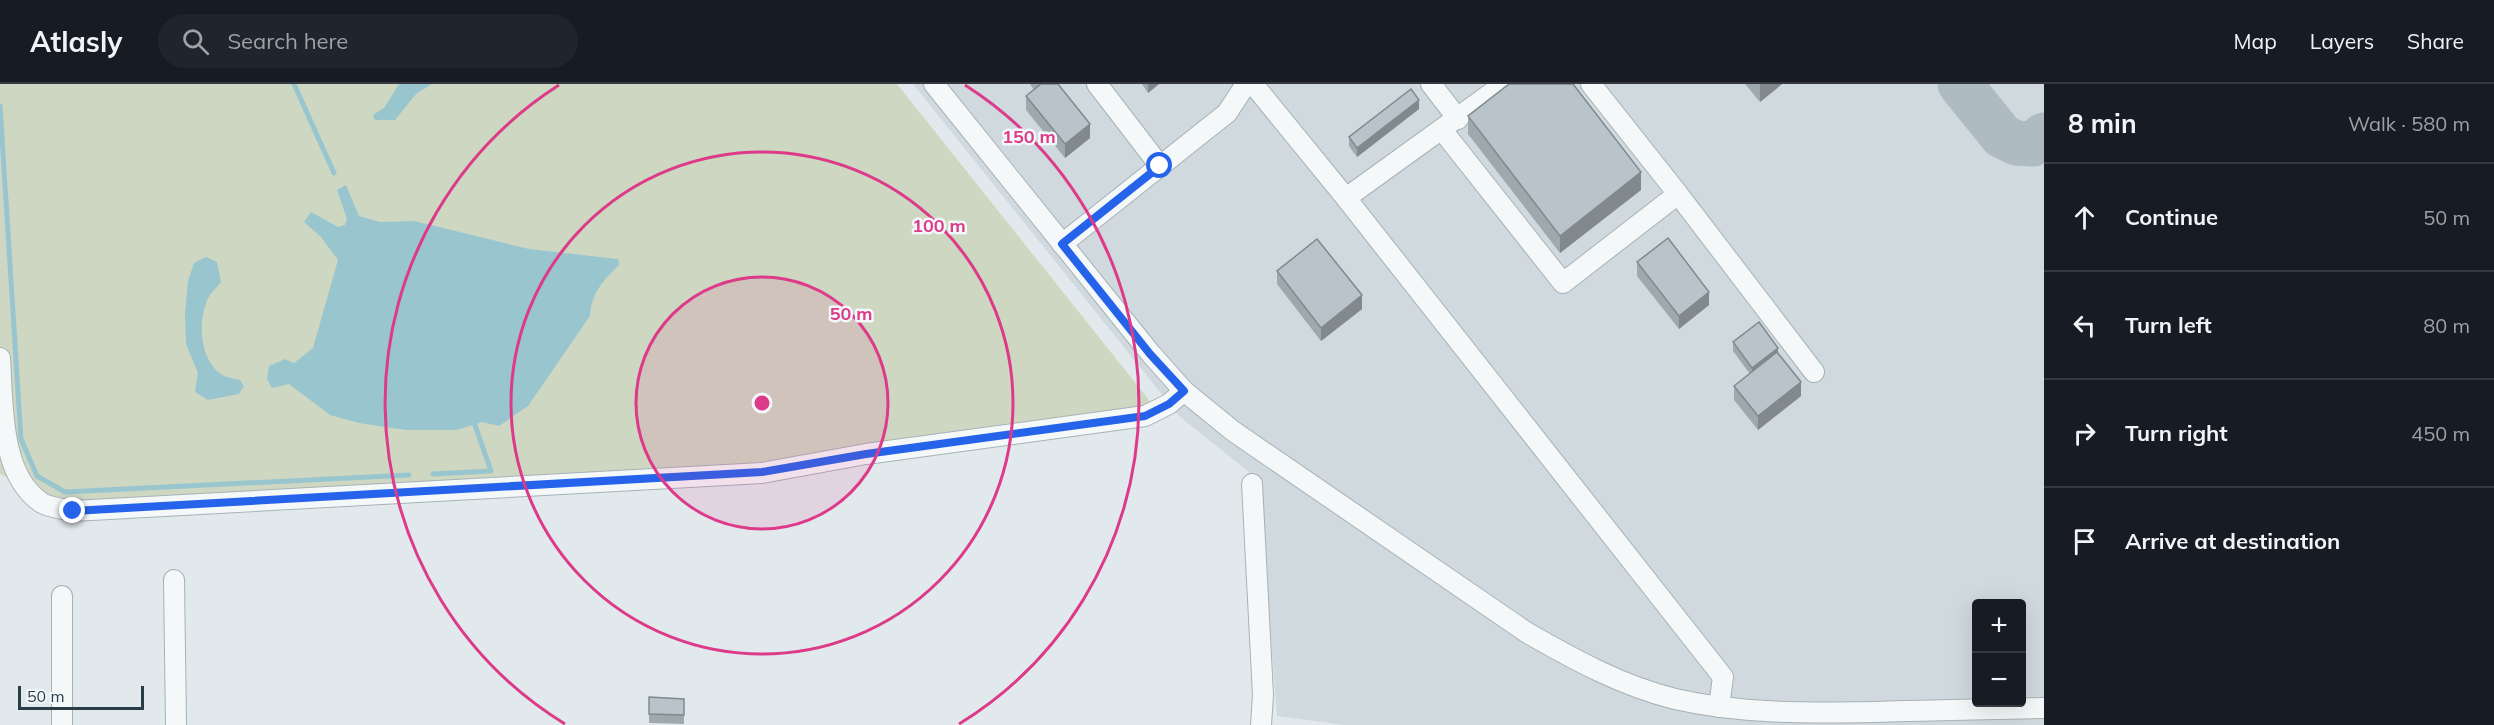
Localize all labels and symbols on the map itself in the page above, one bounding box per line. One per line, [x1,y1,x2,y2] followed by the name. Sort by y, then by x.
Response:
[1002,125,1056,148] text: 150 m
[1146,152,1172,178] route start
[912,214,966,237] text: 100 m
[830,302,872,325] text: 50 m
[752,393,772,413] centre of rings
[59,497,85,523] route end
[18,683,144,710] scale bar

